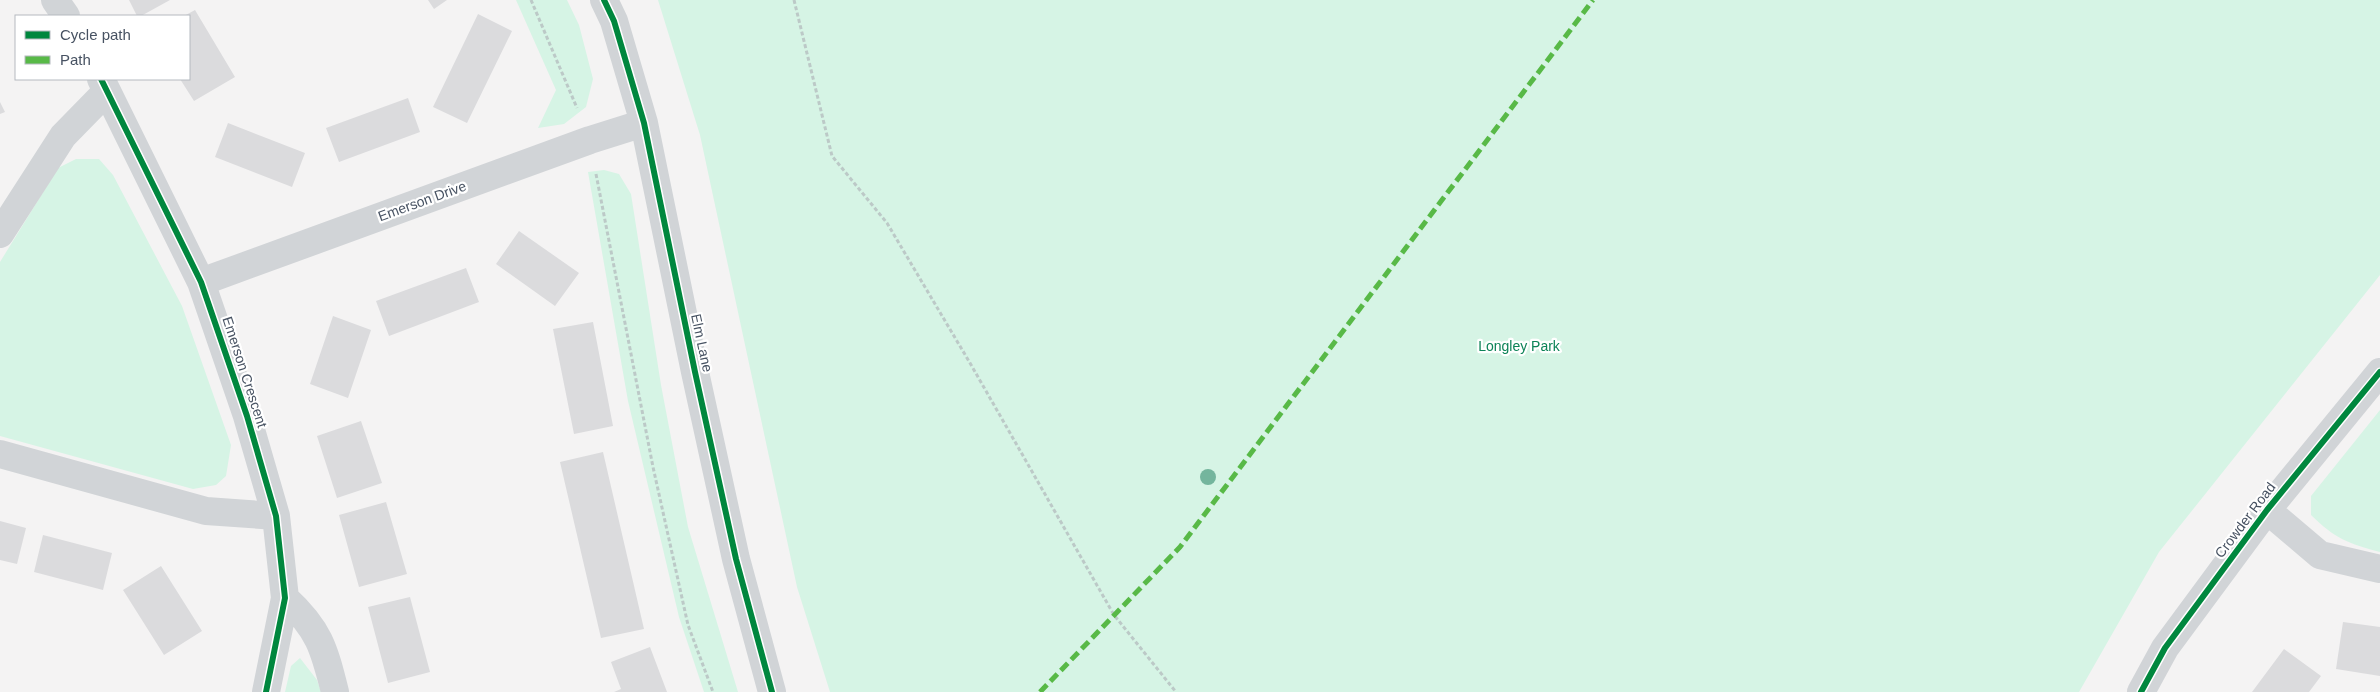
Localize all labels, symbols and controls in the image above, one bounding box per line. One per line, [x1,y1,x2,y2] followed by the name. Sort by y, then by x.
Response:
[15,15,190,80] legend
[60,26,131,43] text: Cycle path
[60,51,91,68] text: Path
[376,178,468,224] street label: Emerson Drive
[688,312,716,374] street label: Elm Lane
[219,314,271,430] street label: Emerson Crescent
[1478,338,1561,354] park label: Longley Park
[2211,479,2279,561] street label: Crowder Road

